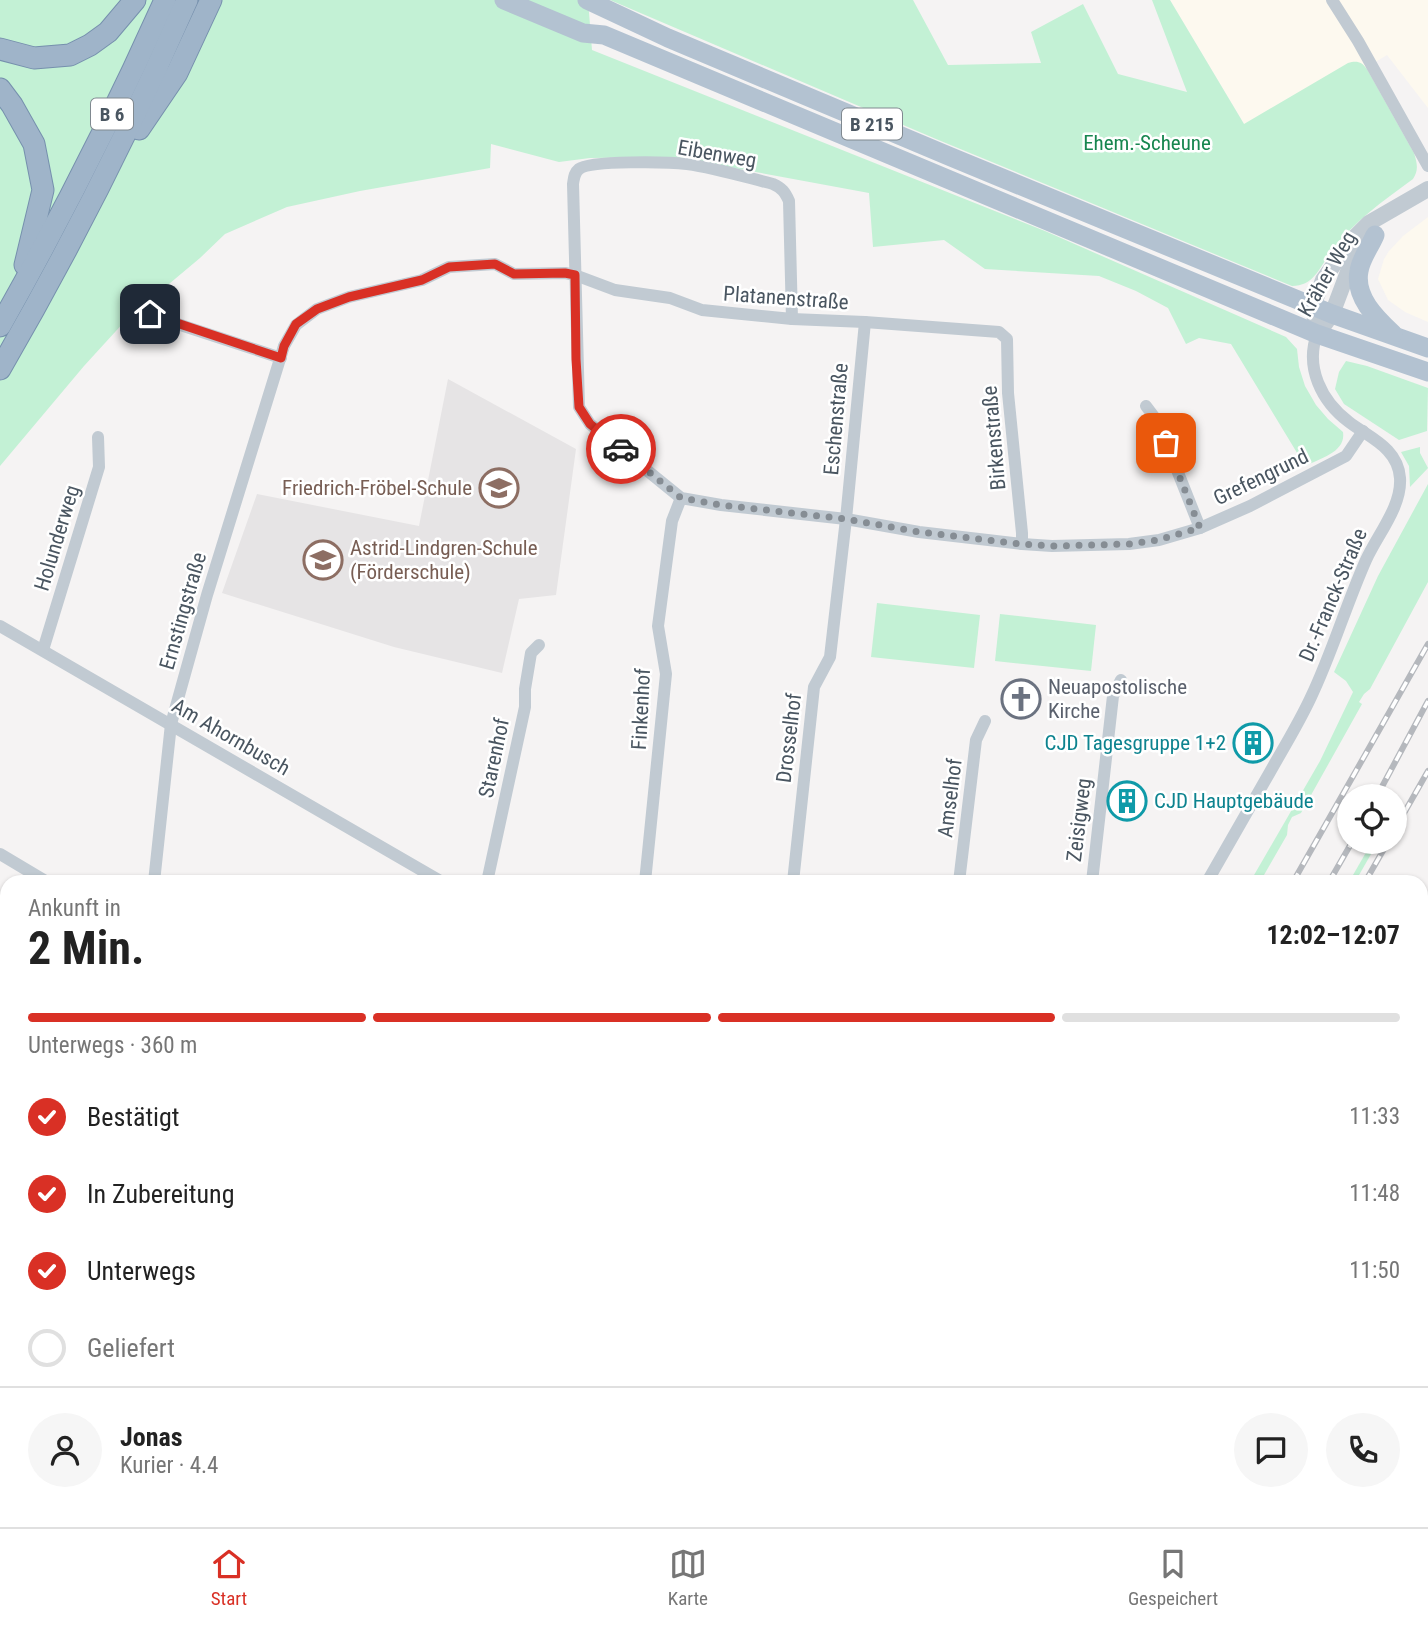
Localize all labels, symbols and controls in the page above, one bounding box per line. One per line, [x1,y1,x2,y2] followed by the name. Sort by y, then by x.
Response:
[91,98,133,130] road number: B 6
[842,108,902,140] road number: B 215
[1083,131,1211,155] park label: Ehem.-Scheune
[676,135,758,173] street label: Eibenweg
[1293,227,1361,321] street label: Kräher Weg
[723,282,850,314] street label: Platanenstraße
[120,284,180,344] pin
[131,295,169,333] icon: home
[819,362,853,476] street label: Eschenstraße
[977,385,1011,491] street label: Birkenstraße
[1136,413,1196,473] pin
[586,414,656,484] courier
[1147,424,1185,462] icon: bag
[602,430,640,468] icon: car
[1210,444,1312,510] street label: Grefengrund
[478,467,520,509] school or university icon: Friedrich-Fröbel-Schule
[282,476,472,500] place label: Friedrich-Fröbel-Schule
[30,482,84,594] street label: Holunderweg
[1294,525,1372,665] street label: Dr.-Franck-Straße
[350,536,538,584] place label: Astrid-Lindgren-Schule (Förderschule)
[302,539,344,581] school or university icon: Astrid-Lindgren-Schule (Förderschule)
[155,549,211,672] street label: Ernstingstraße
[627,667,655,750] street label: Finkenhof
[1048,675,1187,723] place label: Neuapostolische Kirche
[1000,678,1042,720] church icon: Neuapostolische Kirche
[772,692,806,784] street label: Drosselhof
[168,694,294,780] street label: Am Ahornbusch
[474,716,514,800] street label: Starenhof
[1232,722,1274,764] building icon: CJD Tagesgruppe 1+2
[1044,731,1226,755] place label: CJD Tagesgruppe 1+2
[933,757,967,839] street label: Amselhof
[1062,777,1096,863] street label: Zeisigweg
[1106,780,1148,822] building icon: CJD Hauptgebäude
[1337,784,1407,854] map controls
[1337,784,1407,854] button: locate
[1154,789,1314,813] place label: CJD Hauptgebäude
[28,895,121,922] text: Ankunft in
[1266,920,1400,950] text: 12:02–12:07
[28,921,144,975] text: 2 Min.
[28,1032,197,1059] text: Unterwegs · 360 m
[28,1098,66,1136] icon: check
[87,1102,180,1132] text: Bestätigt
[1349,1103,1400,1130] text: 11:33
[28,1175,66,1213] icon: check
[87,1179,235,1209] text: In Zubereitung
[1349,1180,1400,1207] text: 11:48
[28,1252,66,1290] icon: check
[87,1256,196,1286] text: Unterwegs
[1349,1257,1400,1284] text: 11:50
[87,1333,175,1363] text: Geliefert
[28,1413,102,1487] button: person
[1234,1413,1308,1487] button: chat
[1326,1413,1400,1487] button: phone
[120,1422,183,1452] text: Jonas
[120,1452,218,1479] text: Kurier · 4.4
[210,1545,248,1610] tab: Start
[668,1545,708,1610] tab: Karte
[1128,1545,1218,1610] tab: Gespeichert

